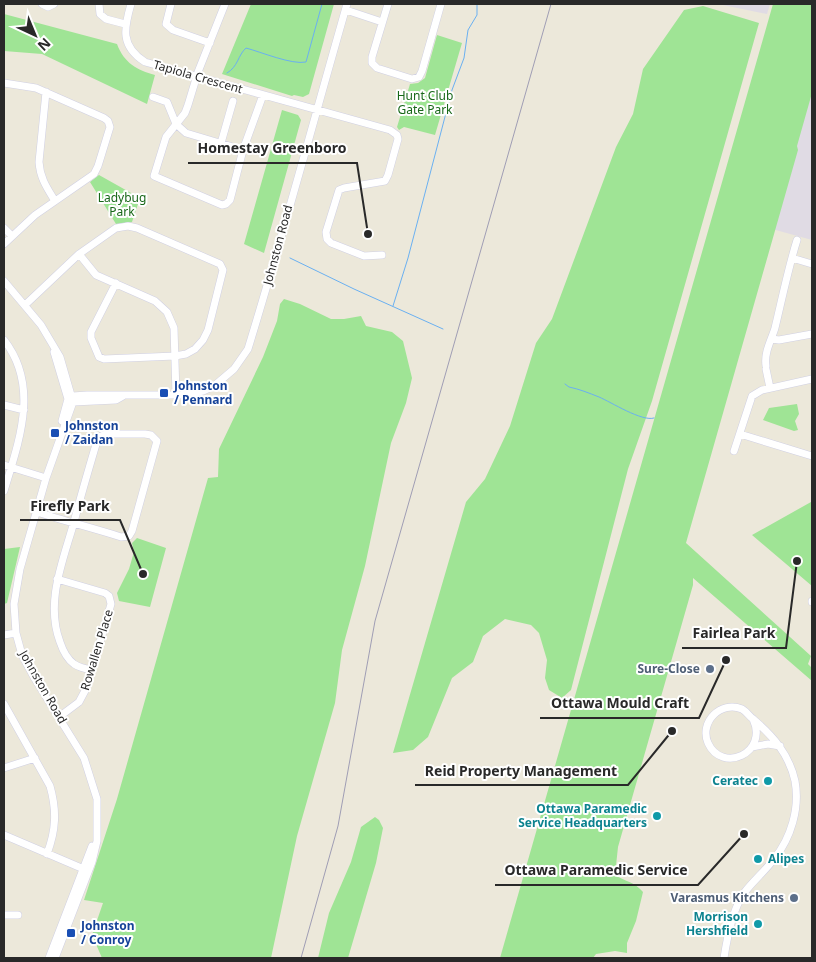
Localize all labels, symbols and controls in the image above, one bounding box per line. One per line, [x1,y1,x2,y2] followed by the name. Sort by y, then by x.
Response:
[10,10,60,60] north arrow
[34,34,55,56] text: N
[151,56,245,98] street label: Tapiola Crescent
[397,87,453,118] park label: Hunt Club Gate Park
[188,134,357,163] callout: Homestay Greenboro
[198,138,347,157] text: Homestay Greenboro
[98,189,146,220] park label: Ladybug Park
[258,203,296,288] street label: Johnston Road
[173,377,232,408] place label: Johnston / Pennard
[158,387,170,399] marker: Johnston / Pennard
[64,417,119,448] place label: Johnston / Zaidan
[49,427,61,439] marker: Johnston / Zaidan
[20,491,120,520] callout: Firefly Park
[30,496,110,515] text: Firefly Park
[76,607,117,692] street label: Rowallen Place
[682,619,786,648] callout: Fairlea Park
[692,623,776,642] text: Fairlea Park
[15,646,71,727] street label: Johnston Road
[637,660,700,677] place label: Sure-Close
[704,663,716,675] marker: Sure-Close
[540,689,699,718] callout: Ottawa Mould Craft
[551,693,689,712] text: Ottawa Mould Craft
[415,756,628,785] callout: Reid Property Management
[425,761,617,780] text: Reid Property Management
[712,772,758,789] place label: Ceratec
[762,775,774,787] marker: Ceratec
[518,800,647,831] place label: Ottawa Paramedic Service Headquarters
[651,810,663,822] marker: Ottawa Paramedic Service Headquarters
[768,850,804,867] place label: Alipes
[752,853,764,865] marker: Alipes
[495,856,698,885] callout: Ottawa Paramedic Service
[504,860,688,879] text: Ottawa Paramedic Service
[671,889,784,906] place label: Varasmus Kitchens
[788,892,800,904] marker: Varasmus Kitchens
[686,908,748,939] place label: Morrison Hershfield
[80,917,135,948] place label: Johnston / Conroy
[752,918,764,930] marker: Morrison Hershfield
[65,927,77,939] marker: Johnston / Conroy

